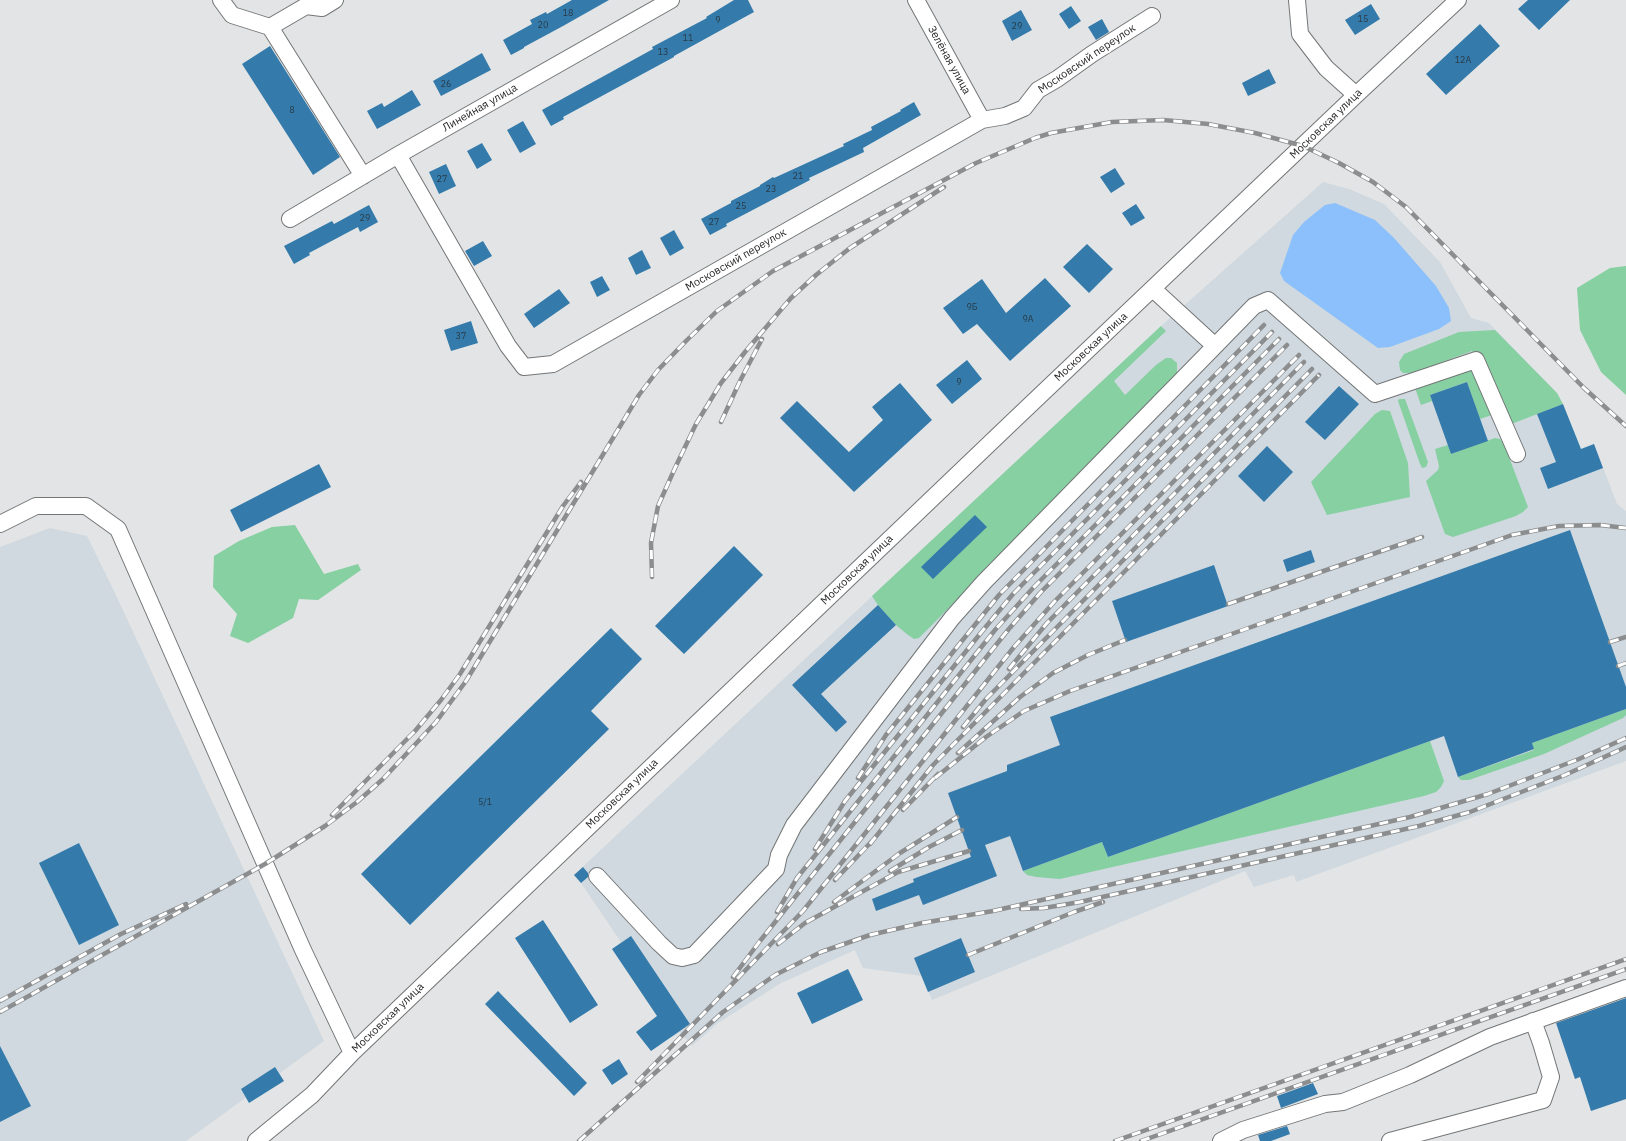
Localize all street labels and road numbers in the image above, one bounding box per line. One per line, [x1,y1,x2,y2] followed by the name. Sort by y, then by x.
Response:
[1036,22,1138,96] street label: Московский переулок
[925,24,973,96] street label: Зелёная улица
[440,81,520,135] street label: Линейная улица
[1287,86,1365,162] street label: Московская улица
[683,226,789,294] street label: Московский переулок
[1052,310,1130,384] street label: Московская улица
[818,532,896,608] street label: Московская улица
[583,756,661,832] street label: Московская улица
[349,980,427,1056] street label: Московская улица

